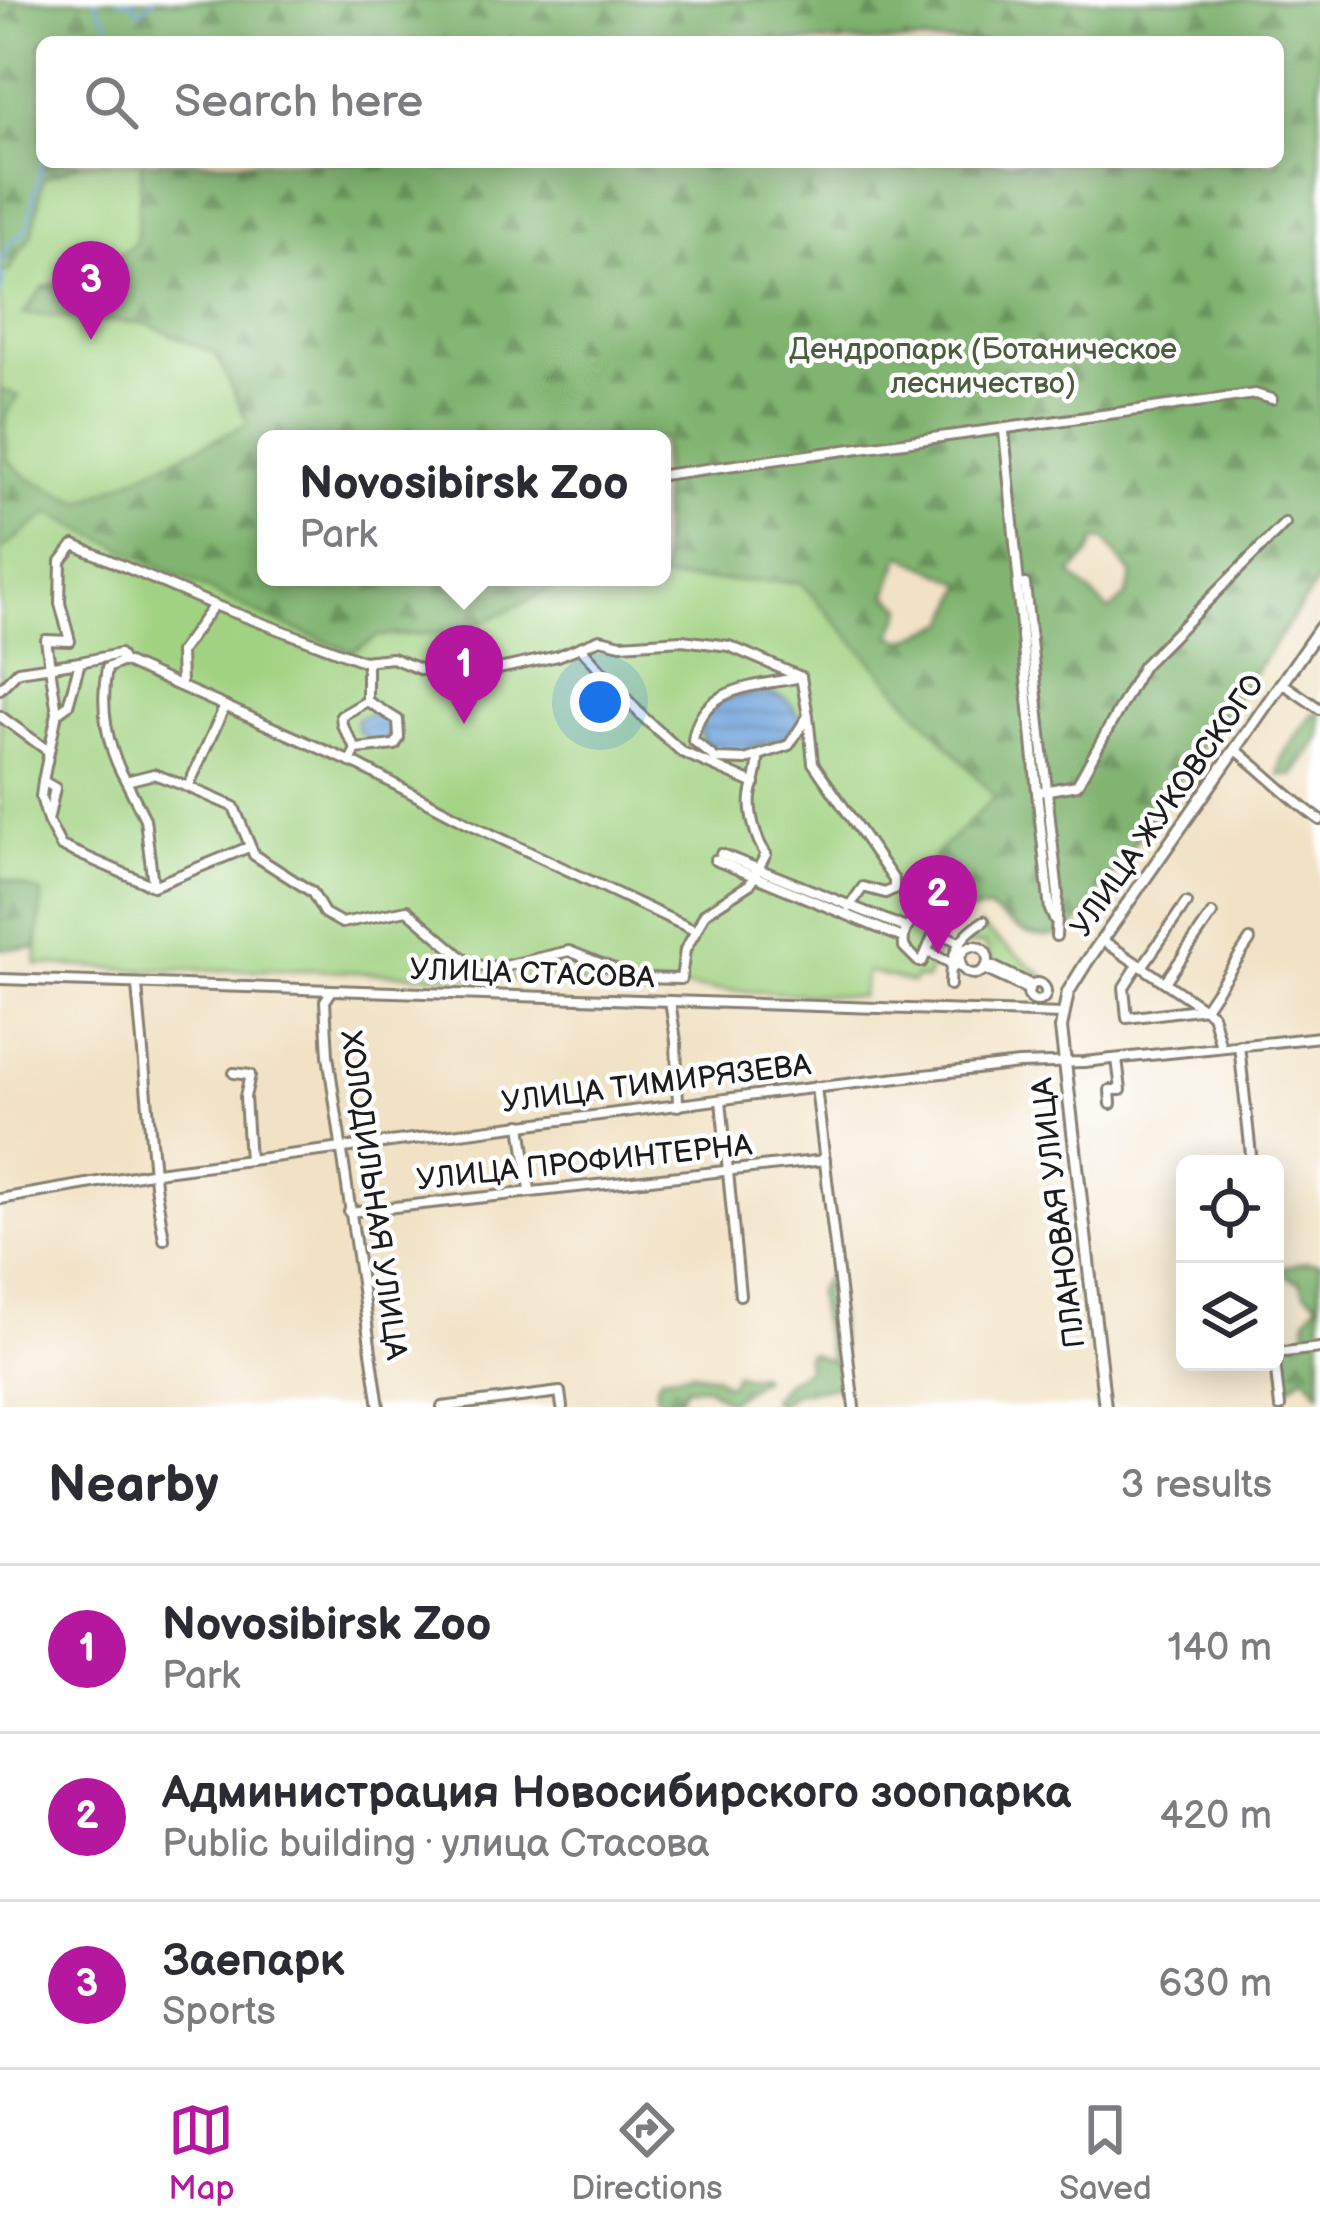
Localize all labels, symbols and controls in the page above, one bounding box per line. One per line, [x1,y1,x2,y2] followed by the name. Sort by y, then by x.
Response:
[36,36,1284,168] search box
[78,69,144,135] icon: search
[174,75,423,130] text: Search here
[52,241,130,340] pin: 3
[789,332,1177,402] park label: Дендропарк (Ботаническое лесничество)
[257,430,671,586] popup
[299,457,629,512] text: Novosibirsk Zoo
[299,512,377,559] text: Park
[425,625,503,724] pin: 1
[1063,667,1272,944] street label: УЛИЦА ЖУКОВСКОГО
[570,672,630,732] your location
[899,855,977,954] pin: 2
[409,952,656,996] street label: УЛИЦА СТАСОВА
[332,1028,414,1363] street label: ХОЛОДИЛЬНАЯ УЛИЦА
[499,1047,814,1121] street label: УЛИЦА ТИМИРЯЗЕВА
[1024,1075,1093,1350] street label: ПЛАНОВАЯ УЛИЦА
[415,1127,754,1199] street label: УЛИЦА ПРОФИНТЕРНА
[1176,1155,1284,1371] map controls
[1176,1155,1284,1263] button: locate
[1176,1263,1284,1371] button: layers
[48,1455,219,1516] text: Nearby
[1120,1462,1272,1509] text: 3 results
[162,1598,492,1653] text: Novosibirsk Zoo
[79,1625,95,1672] text: 1
[1167,1625,1272,1672] text: 140 m
[162,1653,240,1700] text: Park
[162,1766,1071,1821] text: Администрация Новосибирского зоопарка
[75,1793,99,1840] text: 2
[1159,1793,1272,1840] text: 420 m
[162,1821,710,1868] text: Public building · улица Стасова
[162,1934,344,1989] text: Заепарк
[76,1961,98,2008] text: 3
[1158,1961,1272,2008] text: 630 m
[162,1989,276,2036] text: Sports
[168,2097,235,2209] tab: Map
[571,2097,723,2209] tab: Directions
[1059,2097,1152,2209] tab: Saved

